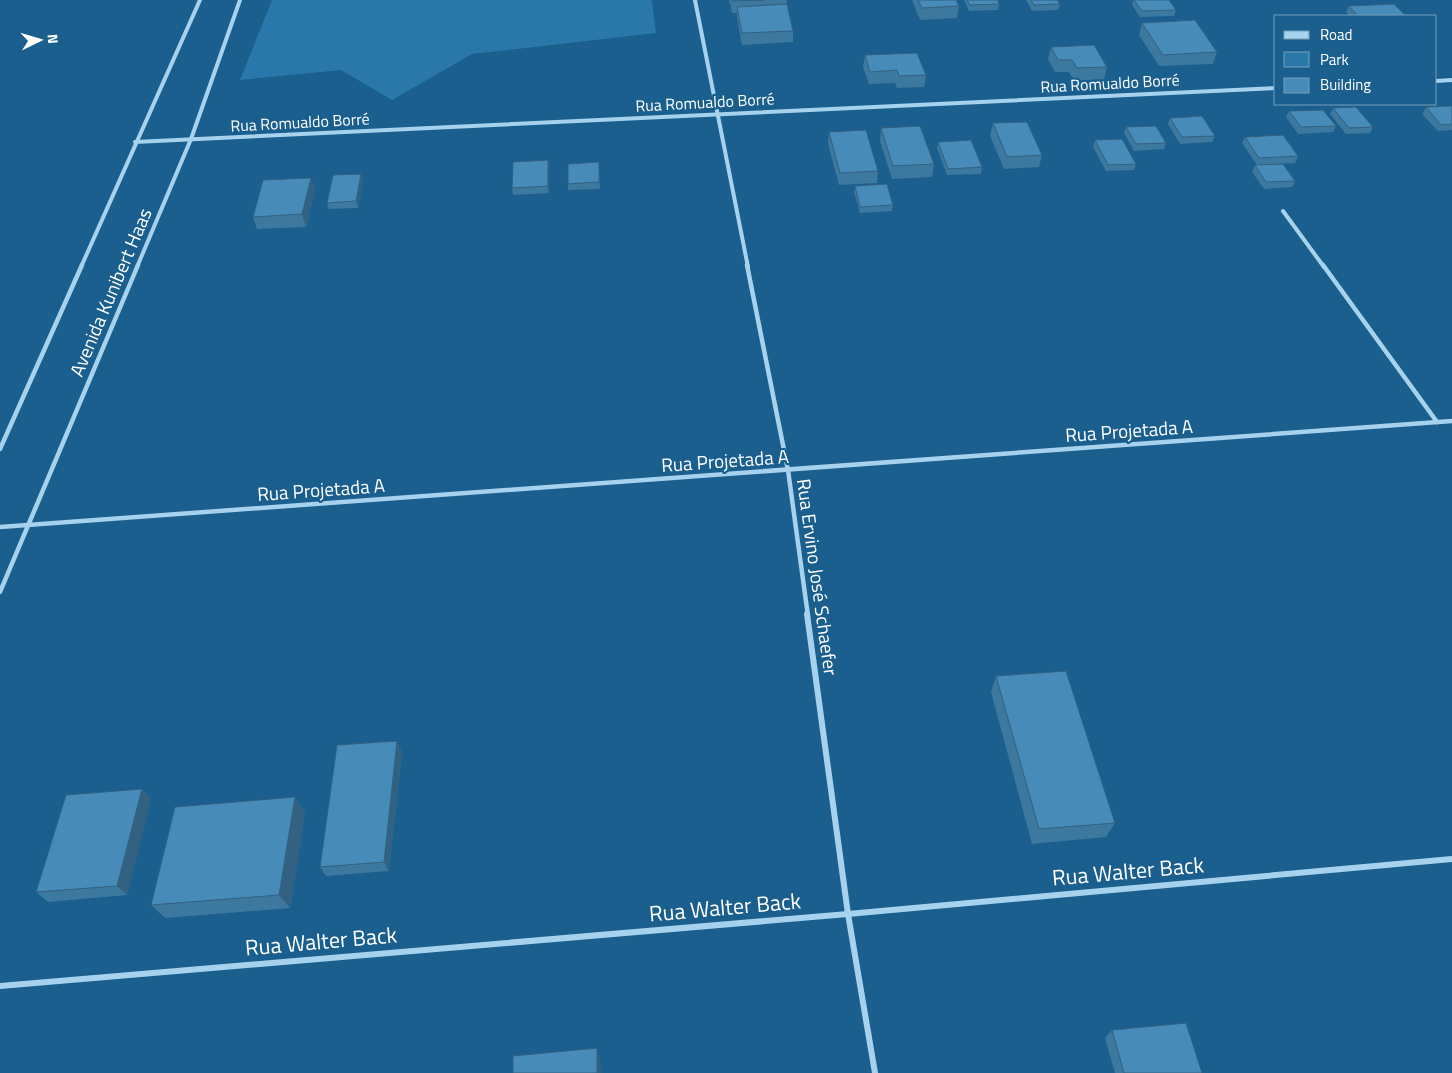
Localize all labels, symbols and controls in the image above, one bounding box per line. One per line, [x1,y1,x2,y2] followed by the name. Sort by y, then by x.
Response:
[15,15,65,65] north arrow
[1274,15,1437,105] legend
[1320,23,1352,46] text: Road
[43,33,64,45] text: N
[1320,48,1349,71] text: Park
[1040,67,1180,99] street label: Rua Romualdo Borré
[1320,73,1371,96] text: Building
[635,86,775,118] street label: Rua Romualdo Borré
[230,106,370,138] street label: Rua Romualdo Borré
[61,203,159,381] street label: Avenida Kunibert Haas
[1064,411,1194,449] street label: Rua Projetada A
[660,441,790,479] street label: Rua Projetada A
[256,470,386,508] street label: Rua Projetada A
[790,477,846,678] street label: Rua Ervino José Schaefer
[1051,847,1206,895] street label: Rua Walter Back
[648,883,803,931] street label: Rua Walter Back
[244,917,399,965] street label: Rua Walter Back

